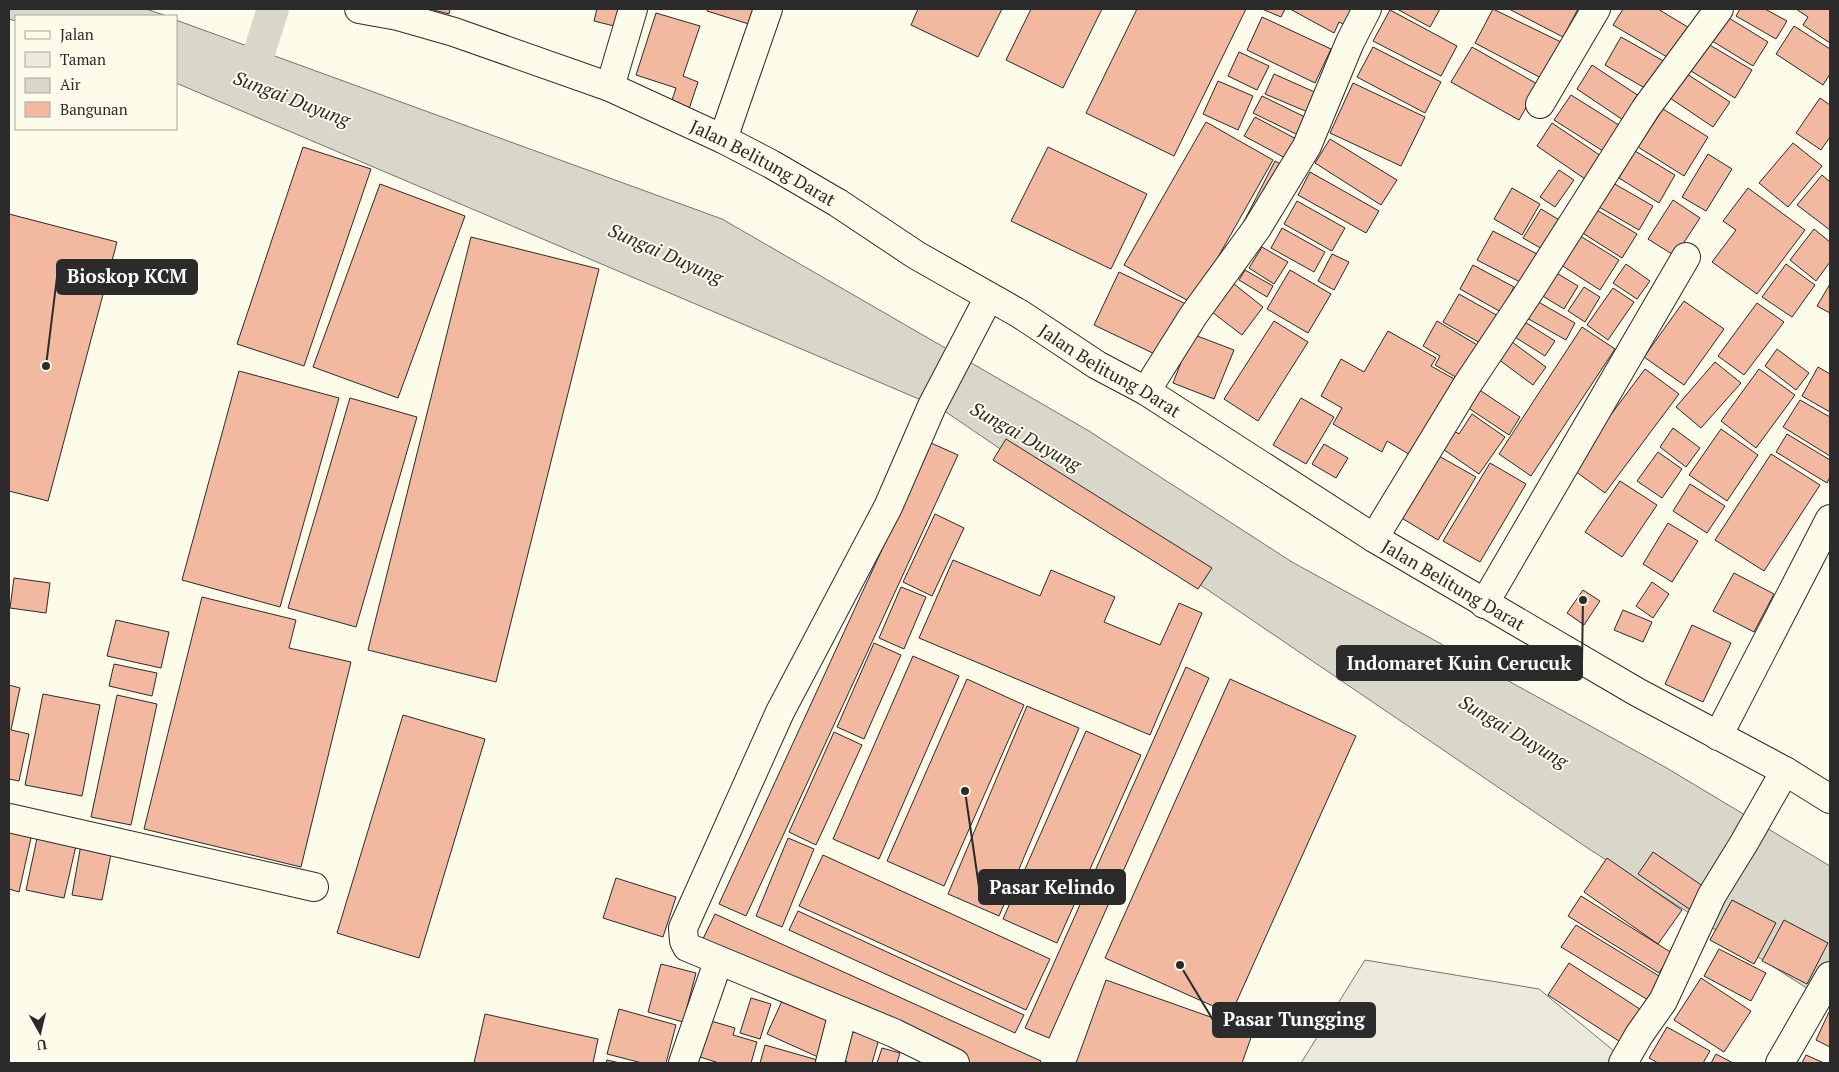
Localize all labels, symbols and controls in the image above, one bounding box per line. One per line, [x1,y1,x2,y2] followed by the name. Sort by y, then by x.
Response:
[15,15,178,130] legend
[60,24,94,44] text: Jalan
[60,49,106,69] text: Taman
[230,64,355,132] water label: Sungai Duyung
[60,74,81,94] text: Air
[60,99,128,119] text: Bangunan
[687,114,841,211] street label: Jalan Belitung Darat
[605,217,729,290] water label: Sungai Duyung
[57,260,197,294] callout: Bioskop KCM
[67,263,187,288] text: Bioskop KCM
[1035,318,1186,423] street label: Jalan Belitung Darat
[966,395,1087,478] water label: Sungai Duyung
[1378,533,1530,636] street label: Jalan Belitung Darat
[1337,646,1582,680] callout: Indomaret Kuin Cerucuk
[1347,650,1572,675] text: Indomaret Kuin Cerucuk
[1455,689,1575,774] water label: Sungai Duyung
[979,870,1125,904] callout: Pasar Kelindo
[989,874,1115,899] text: Pasar Kelindo
[1213,1003,1375,1037] callout: Pasar Tungging
[1223,1006,1366,1031] text: Pasar Tungging
[15,1007,65,1057] north arrow
[36,1035,48,1055] text: U

